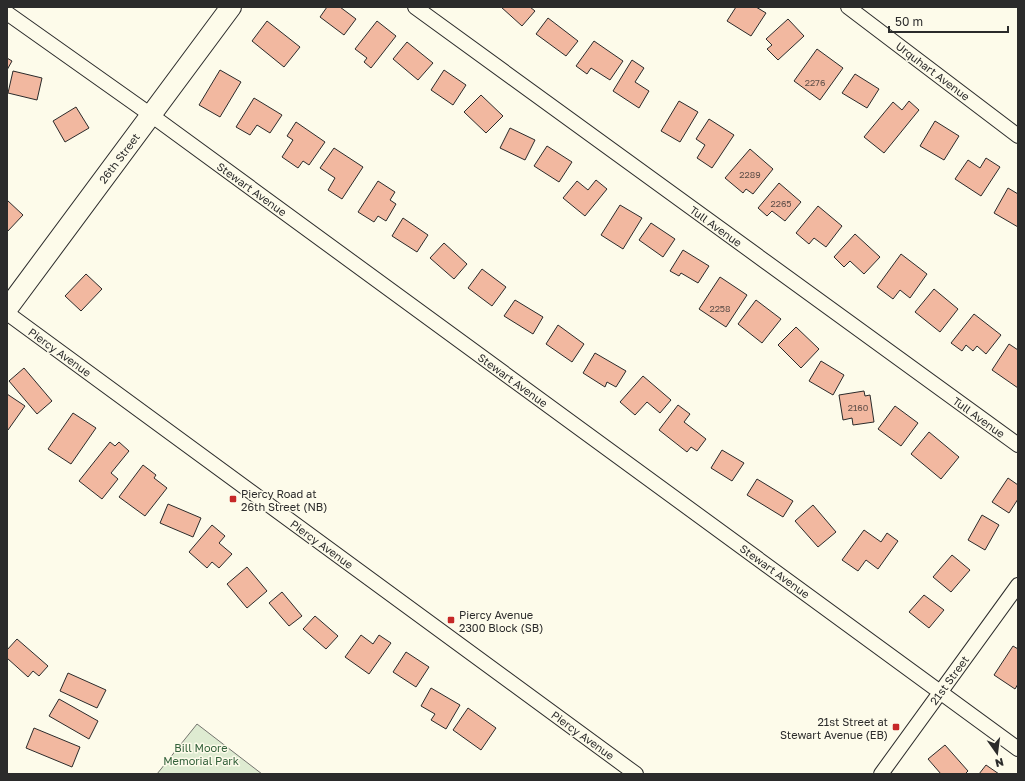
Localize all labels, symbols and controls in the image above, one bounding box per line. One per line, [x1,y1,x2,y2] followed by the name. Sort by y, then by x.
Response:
[889,8,1008,34] scale bar
[895,14,923,29] text: 50 m
[894,39,972,103] street label: Urquhart Avenue
[805,77,825,88] house number: 2276
[96,130,142,186] street label: 26th Street
[215,159,289,219] street label: Stewart Avenue
[739,169,761,180] house number: 2289
[770,198,792,209] house number: 2265
[687,203,745,249] street label: Tull Avenue
[709,303,731,314] house number: 2258
[26,325,94,379] street label: Piercy Avenue
[476,350,550,410] street label: Stewart Avenue
[950,394,1008,440] street label: Tull Avenue
[848,402,869,413] house number: 2160
[241,487,327,513] place label: Piercy Road at 26th Street (NB)
[228,494,238,504] marker: Piercy Road at 26th Street (NB)
[288,517,356,571] street label: Piercy Avenue
[738,541,812,601] street label: Stewart Avenue
[459,608,543,634] place label: Piercy Avenue 2300 Block (SB)
[446,615,456,625] marker: Piercy Avenue 2300 Block (SB)
[927,653,971,707] street label: 21st Street
[549,708,617,762] street label: Piercy Avenue
[780,715,888,741] place label: 21st Street at Stewart Avenue (EB)
[891,722,901,732] marker: 21st Street at Stewart Avenue (EB)
[977,733,1017,773] north arrow
[163,741,239,767] park label: Bill Moore Memorial Park
[994,756,1005,771] text: N

